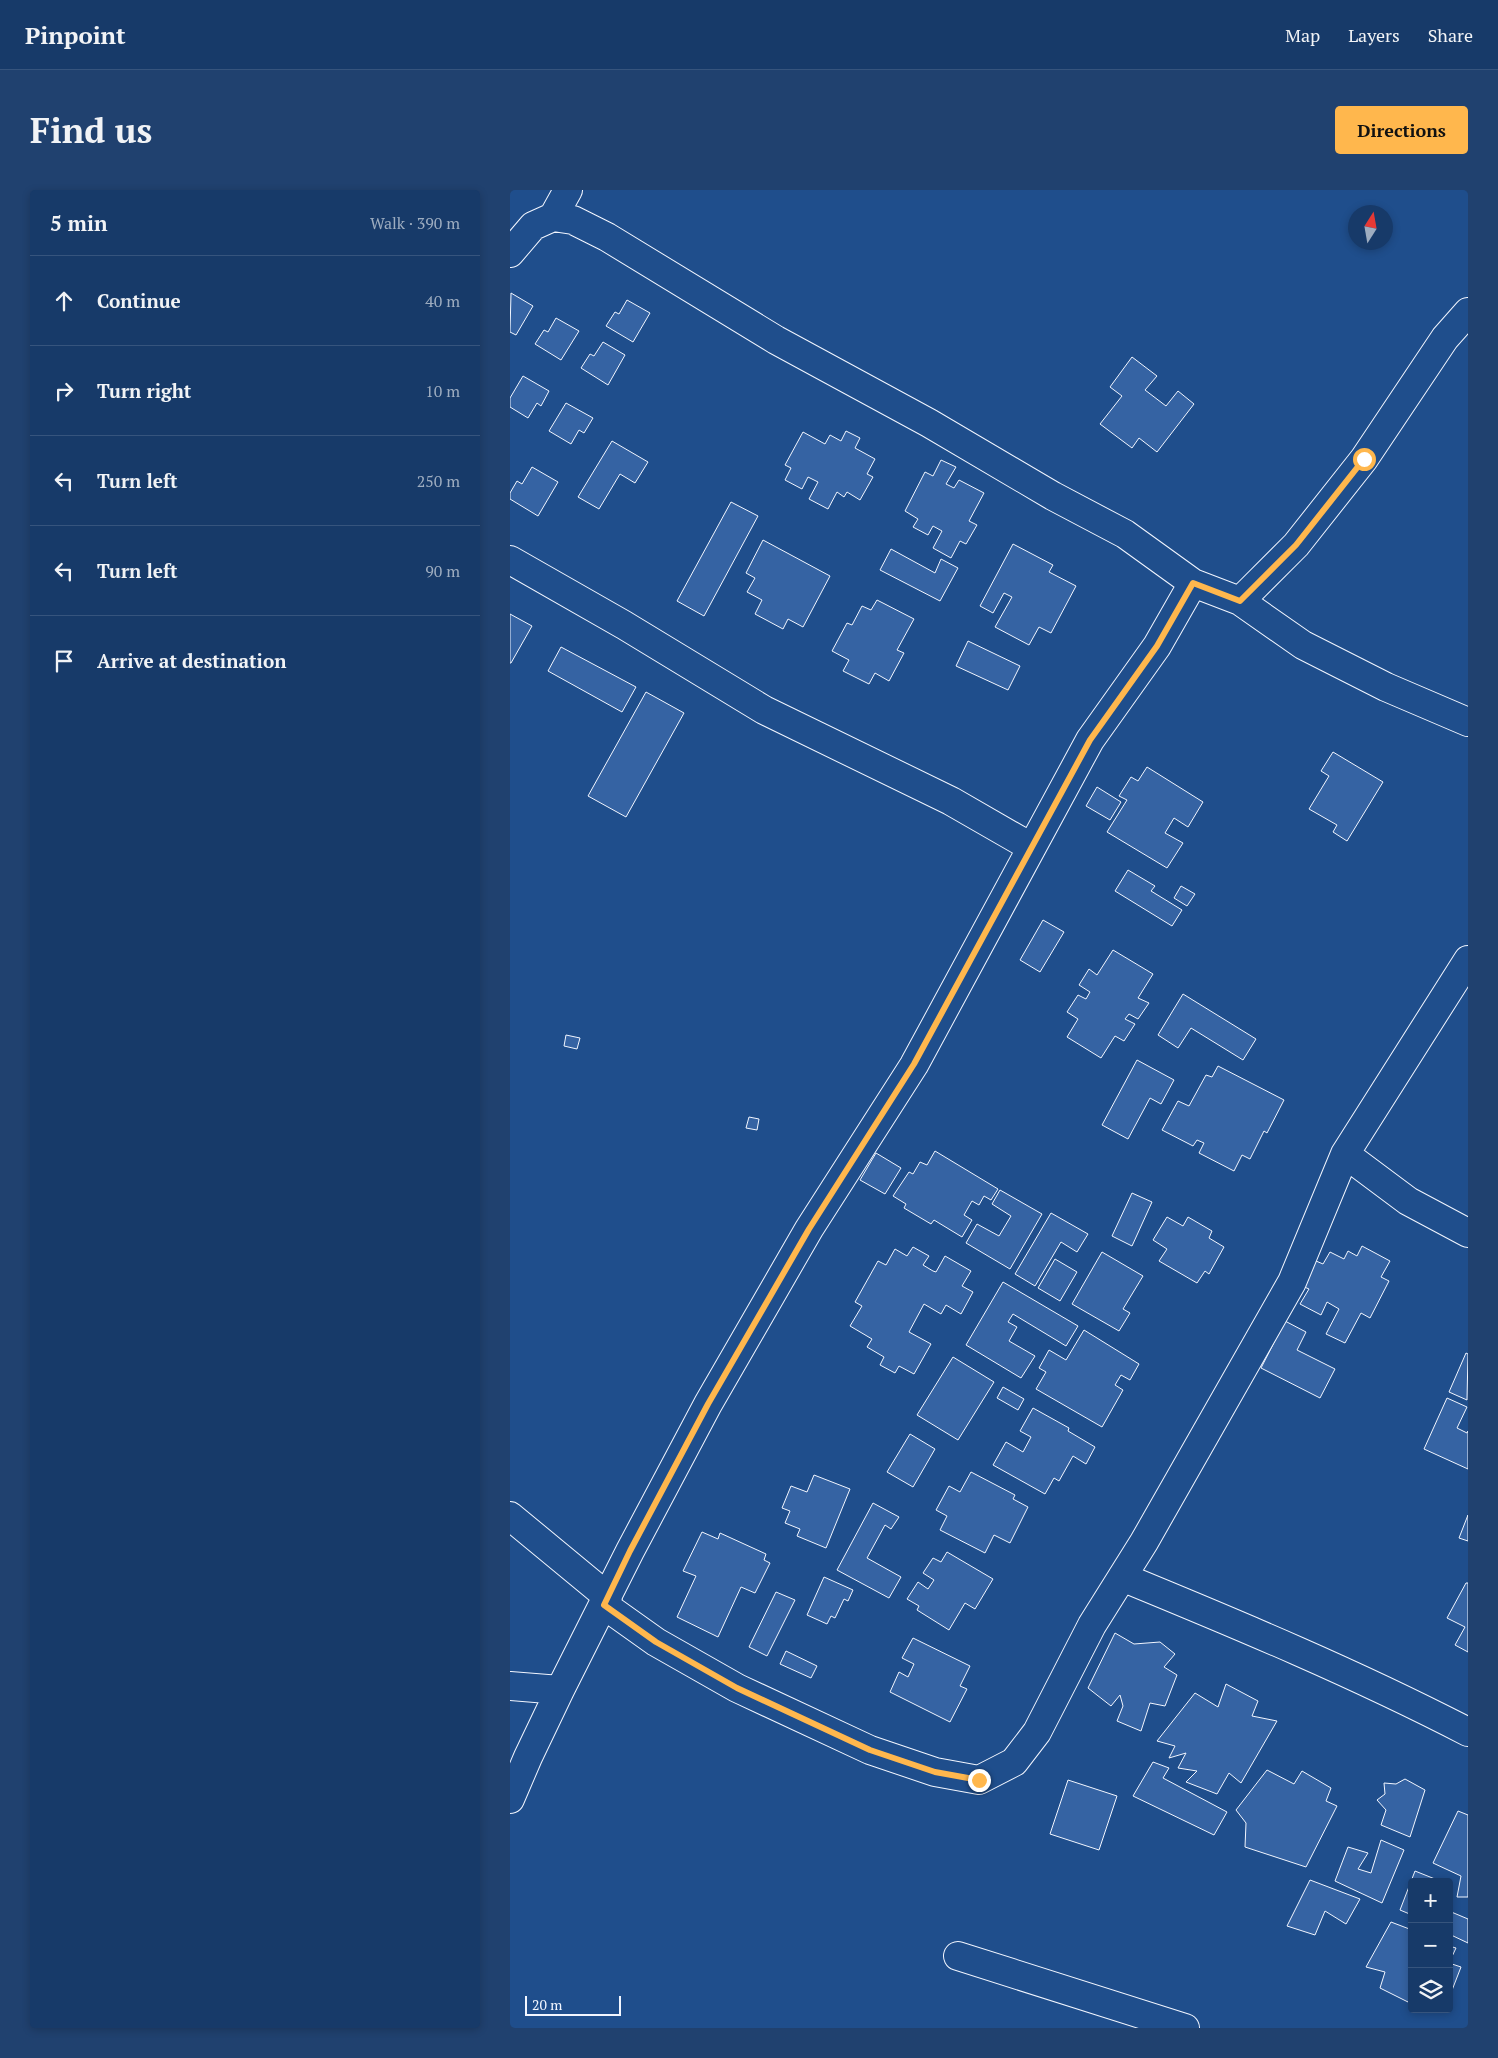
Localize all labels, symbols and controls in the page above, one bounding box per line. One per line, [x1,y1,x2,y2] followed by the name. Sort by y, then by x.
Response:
[25,19,126,51] text: Pinpoint
[1285,23,1320,47] text: Map
[1348,23,1400,47] text: Layers
[1428,23,1473,47] text: Share
[1335,106,1468,154] button: Directions
[30,107,152,153] text: Find us
[1348,205,1393,250] north arrow
[50,209,107,237] text: 5 min
[370,212,460,234] text: Walk · 390 m
[50,287,78,315] icon: ahead
[97,288,181,313] text: Continue
[425,290,460,312] text: 40 m
[50,377,78,405] icon: right
[97,378,191,403] text: Turn right
[425,380,460,402] text: 10 m
[1353,448,1376,471] route start
[50,467,78,495] icon: left
[97,468,178,493] text: Turn left
[417,470,460,492] text: 250 m
[50,557,78,585] icon: left
[97,558,178,583] text: Turn left
[425,560,460,582] text: 90 m
[50,647,78,675] icon: arrive
[97,648,286,673] text: Arrive at destination
[968,1769,991,1792] route end
[1408,1878,1453,2013] map controls
[1408,1878,1453,1923] button: +
[1408,1923,1453,1968] button: −
[1408,1968,1453,2013] button: layers
[525,1993,621,2016] scale bar
[532,1995,562,2014] text: 20 m

